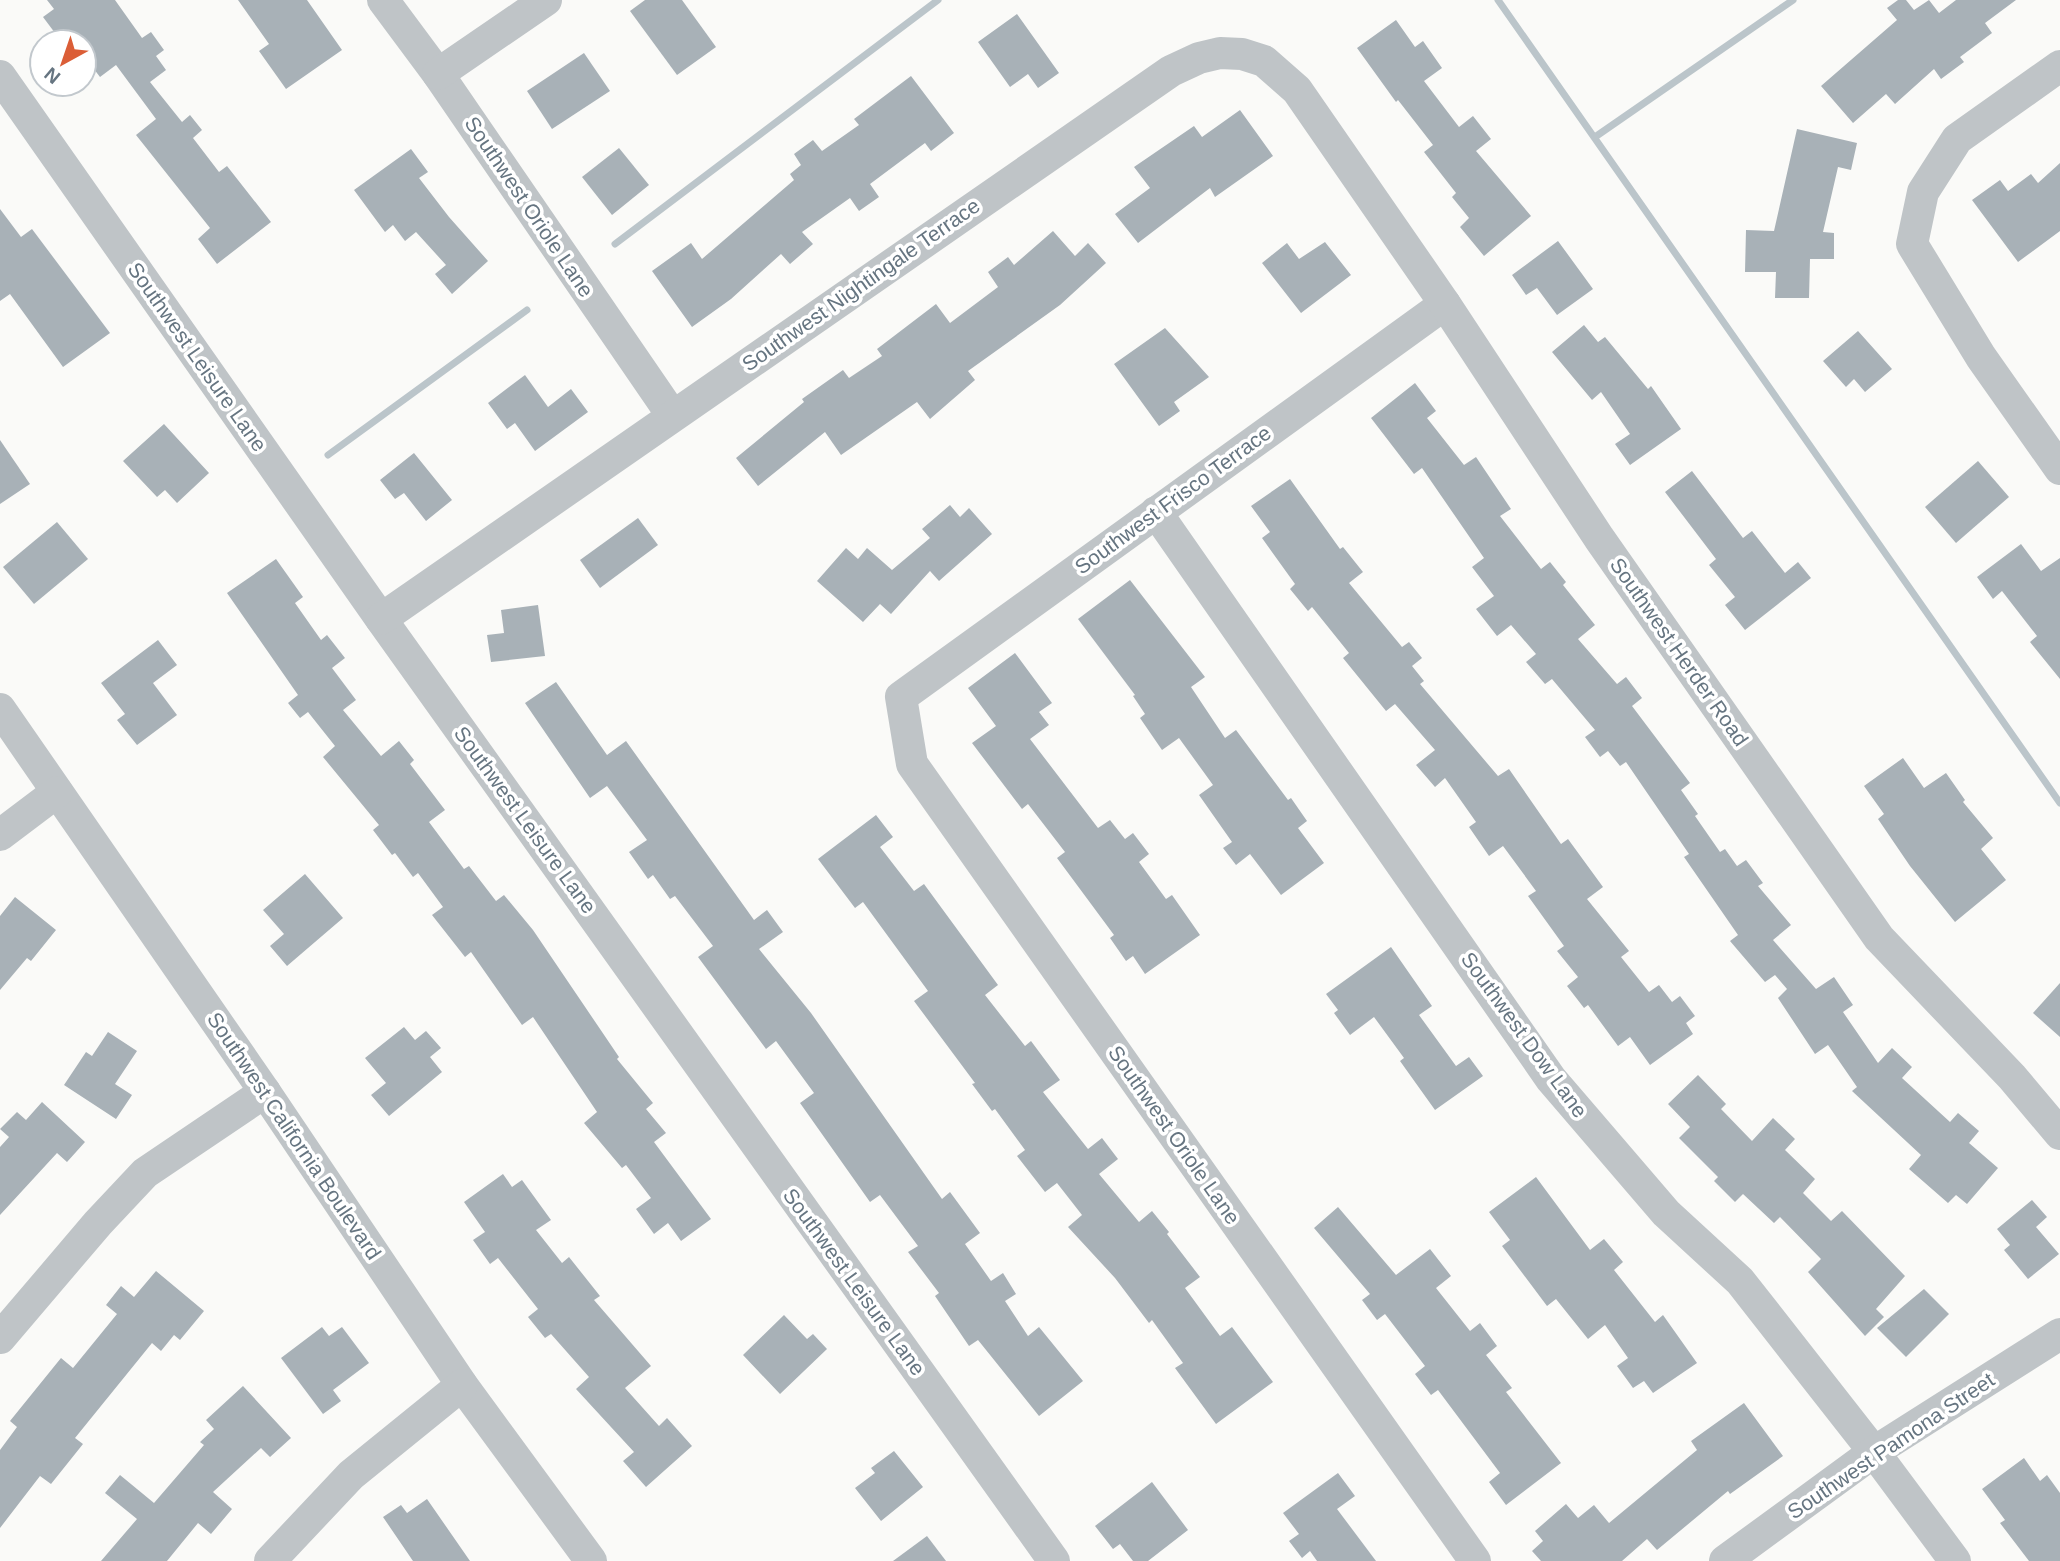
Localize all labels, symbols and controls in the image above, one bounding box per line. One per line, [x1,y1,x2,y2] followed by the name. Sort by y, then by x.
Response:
[28,28,98,98] north arrow
[40,63,64,88] text: N
[460,112,598,301] street label: Southwest Oriole Lane
[738,194,984,376] street label: Southwest Nightingale Terrace
[123,258,271,456] street label: Southwest Leisure Lane
[1070,421,1275,578] street label: Southwest Frisco Terrace
[1606,553,1753,750] street label: Southwest Herder Road
[450,722,601,918] street label: Southwest Leisure Lane
[1457,948,1592,1122] street label: Southwest Dow Lane
[203,1008,386,1264] street label: Southwest California Boulevard
[1104,1041,1245,1228] street label: Southwest Oriole Lane
[779,1184,930,1380] street label: Southwest Leisure Lane
[1783,1368,1998,1523] street label: Southwest Pamona Street

